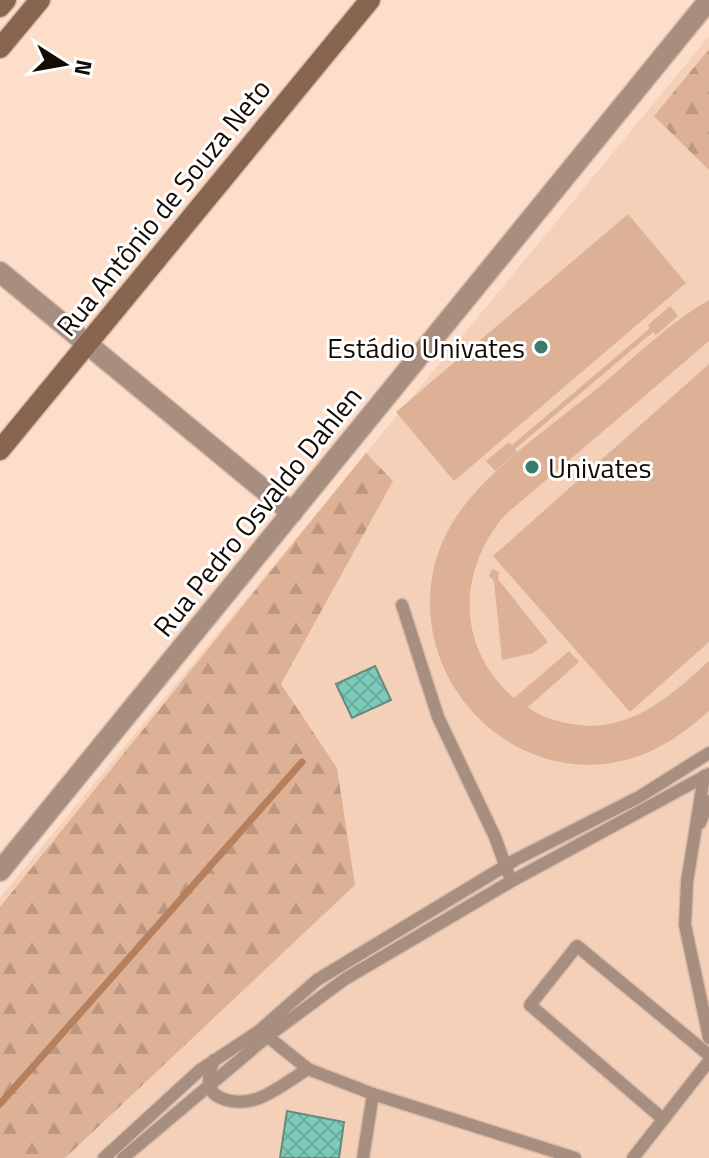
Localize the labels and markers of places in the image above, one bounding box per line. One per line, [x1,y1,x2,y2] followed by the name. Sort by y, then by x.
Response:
[327,326,525,369] place label: Estádio Univates
[532,338,550,356] marker: Estádio Univates
[548,446,651,489] place label: Univates
[523,458,541,476] marker: Univates

